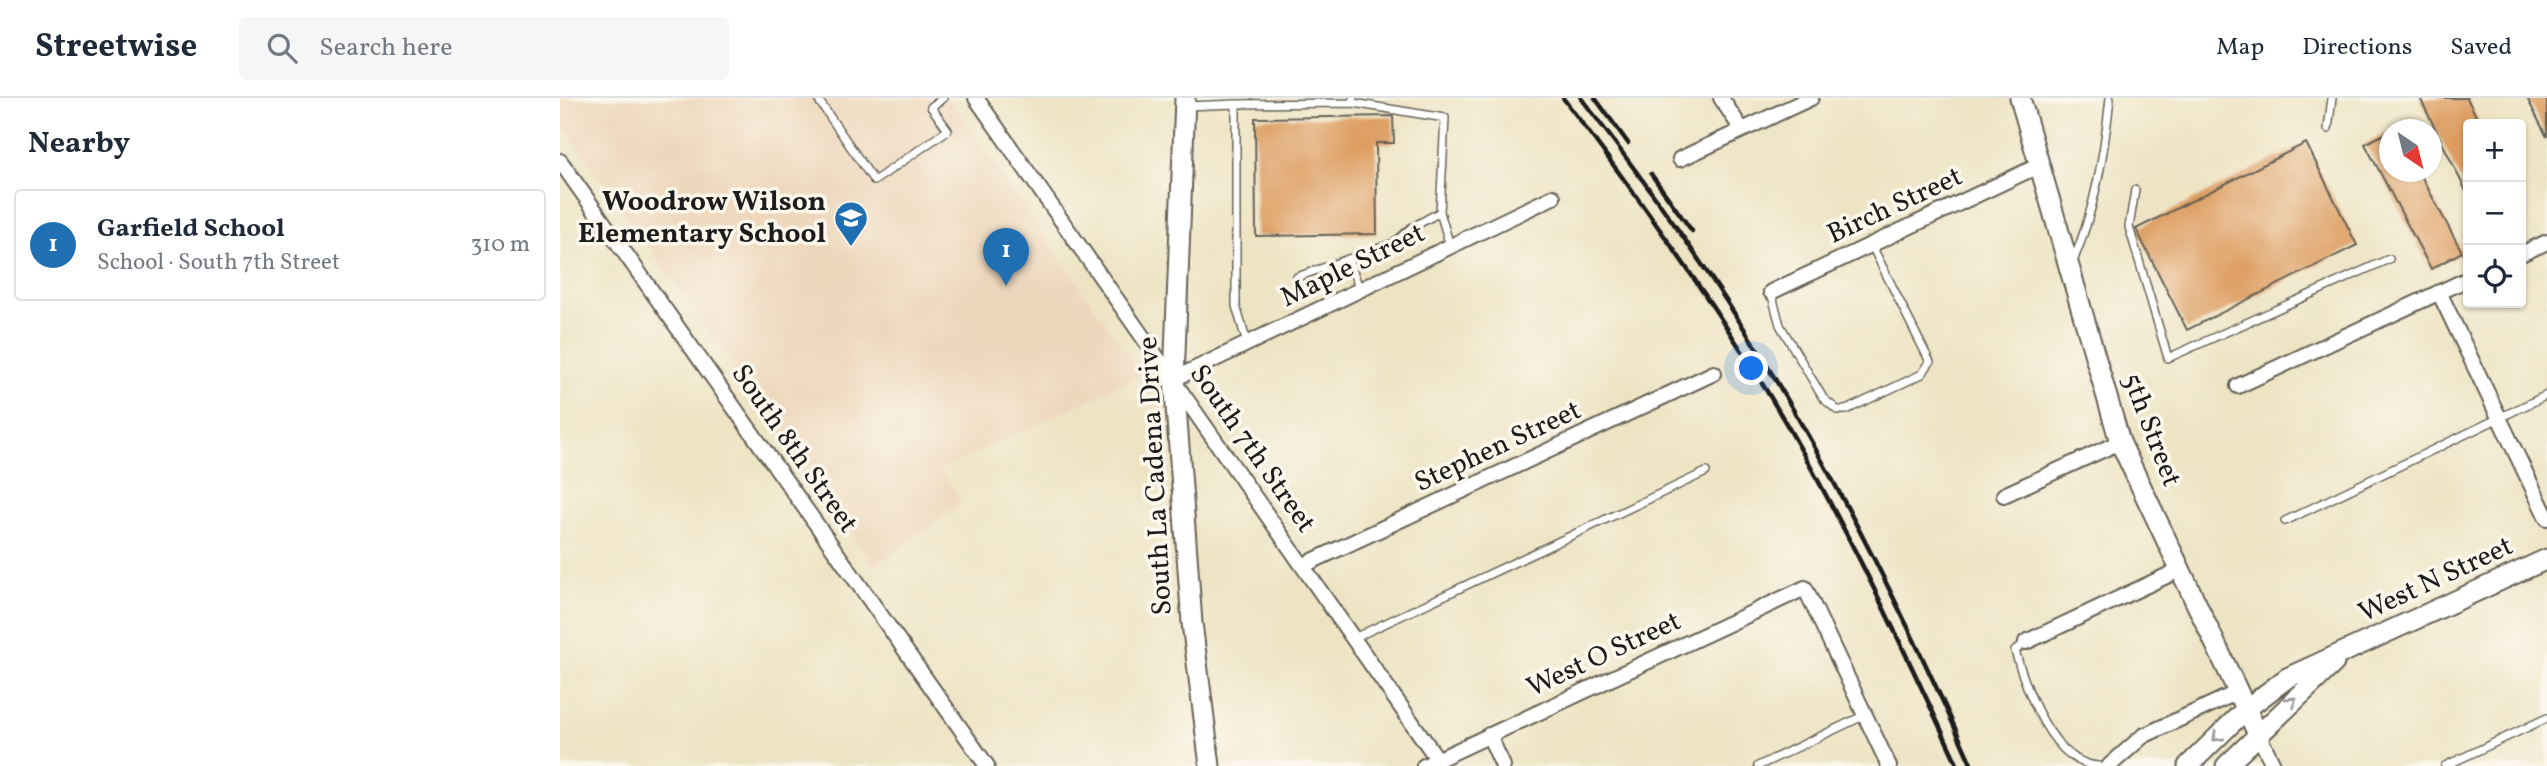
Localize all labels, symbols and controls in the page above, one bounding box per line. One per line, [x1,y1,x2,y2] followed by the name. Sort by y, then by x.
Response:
[239,17,729,80] search box
[35,25,197,71] text: Streetwise
[263,29,301,67] icon: search
[319,30,453,66] text: Search here
[2216,31,2264,65] text: Map
[2302,31,2412,65] text: Directions
[2450,31,2512,65] text: Saved
[2379,119,2442,182] north arrow
[2463,119,2526,308] map controls
[2463,119,2526,182] button: +
[28,123,130,165] text: Nearby
[1821,158,1969,254] street label: Birch Street
[2463,182,2526,245] button: −
[578,183,826,254] place label: Woodrow Wilson Elementary School
[832,199,870,248] school or university icon: Woodrow Wilson Elementary School
[97,211,285,247] text: Garfield School
[1274,214,1432,318] street label: Maple Street
[983,228,1029,286] pin: 1
[48,229,58,261] text: 1
[470,229,530,261] text: 310 m
[2463,245,2526,308] button: locate
[97,247,340,279] text: School · South 7th Street
[1129,335,1183,617] street label: South La Cadena Drive
[1734,351,1768,385] your location
[721,357,867,541] street label: South 8th Street
[1179,357,1325,541] street label: South 7th Street
[2111,367,2191,493] street label: 5th Street
[1408,391,1588,503] street label: Stephen Street
[2352,527,2520,633] street label: West N Street
[1521,602,1687,708] street label: West O Street
[2284,697,2297,710] one-way arrow
[2212,729,2225,742] one-way arrow

